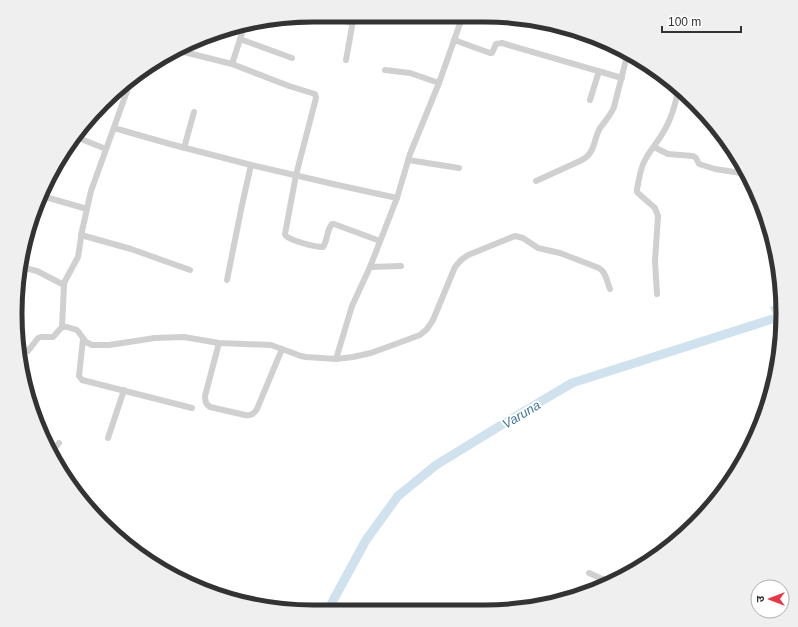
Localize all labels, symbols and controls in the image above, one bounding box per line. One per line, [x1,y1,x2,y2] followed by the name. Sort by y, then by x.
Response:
[662,8,741,34] scale bar
[668,15,701,29] text: 100 m
[500,397,543,432] water label: Varuna
[750,579,790,619] north arrow
[754,595,766,602] text: उ

